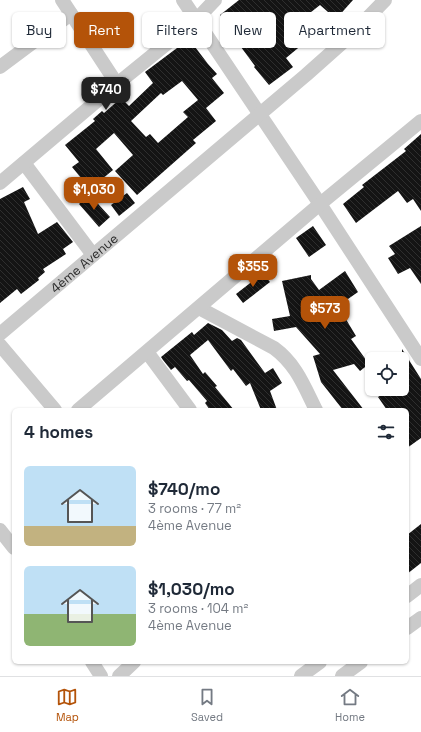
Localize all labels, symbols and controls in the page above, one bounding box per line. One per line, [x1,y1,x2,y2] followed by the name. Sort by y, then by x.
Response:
[12,12,66,48] chip: Buy
[74,12,134,48] chip: Rent
[142,12,212,48] chip: Filters
[220,12,276,48] chip: New
[284,12,385,48] chip: Apartment
[82,77,130,111] pin: $740
[90,81,122,98] text: $740
[61,177,127,211] pin: $1,030
[73,181,115,198] text: $1,030
[47,230,122,297] street label: 4ème Avenue
[229,254,277,288] pin: $355
[237,258,269,275] text: $355
[301,296,349,330] pin: $573
[310,300,340,317] text: $573
[365,352,409,396] map controls
[365,352,409,396] button: locate
[24,421,93,443] text: 4 homes
[375,421,397,443] icon: filters
[148,478,220,500] text: $740/mo
[56,482,104,530] icon: home
[148,500,241,517] text: 3 rooms · 77 m²
[148,517,232,534] text: 4ème Avenue
[148,578,235,600] text: $1,030/mo
[56,582,104,630] icon: home
[148,600,248,617] text: 3 rooms · 104 m²
[148,617,232,634] text: 4ème Avenue
[56,686,79,724] tab: Map
[191,686,223,724] tab: Saved
[335,686,365,724] tab: Home

